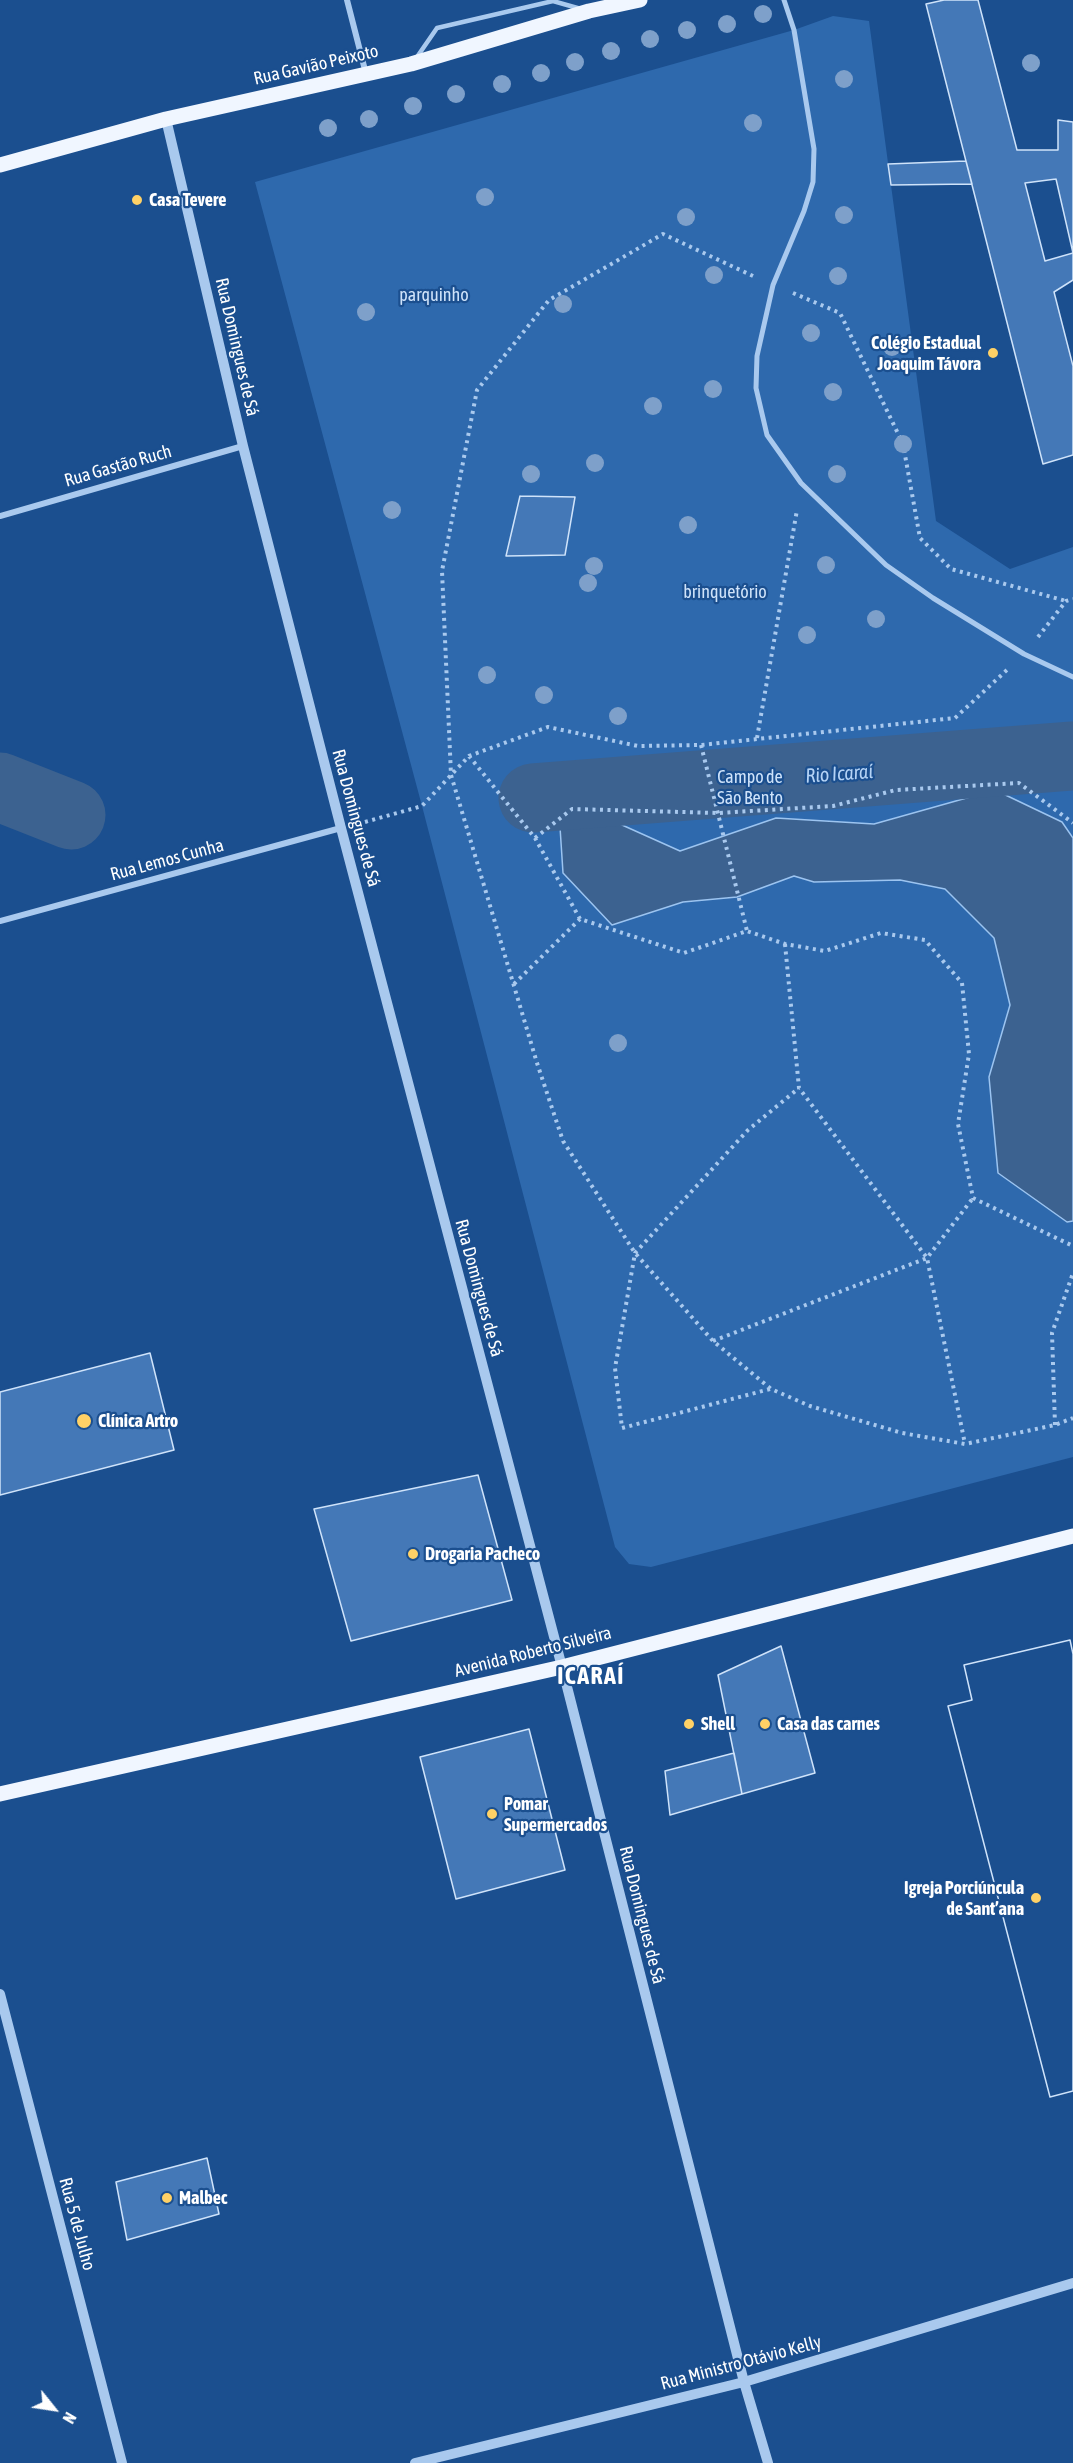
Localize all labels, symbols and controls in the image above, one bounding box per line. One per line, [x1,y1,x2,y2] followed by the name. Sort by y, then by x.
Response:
[252,40,380,90] street label: Rua Gavião Peixoto
[149,189,226,211] place label: Casa Tevere
[130,193,144,207] marker: Casa Tevere
[211,276,263,418] street label: Rua Domingues de Sá
[399,284,469,306] park label: parquinho
[871,332,981,374] place label: Colégio Estadual Joaquim Távora
[986,346,1000,360] marker: Colégio Estadual Joaquim Távora
[62,440,174,492] street label: Rua Gastão Ruch
[683,581,767,603] park label: brinquetório
[327,747,385,889] street label: Rua Domingues de Sá
[804,760,874,788] water label: Rio Icaraí
[717,766,783,808] park label: Campo de São Bento
[108,834,226,886] street label: Rua Lemos Cunha
[450,1217,508,1359] street label: Rua Domingues de Sá
[98,1410,178,1432] place label: Clínica Artro
[75,1412,93,1430] marker: Clínica Artro
[425,1543,540,1565] place label: Drogaria Pacheco
[406,1547,420,1561] marker: Drogaria Pacheco
[452,1622,614,1682] street label: Avenida Roberto Silveira
[557,1662,625,1690] district label: ICARAÍ
[701,1713,735,1735] place label: Shell
[777,1713,880,1735] place label: Casa das carnes
[682,1717,696,1731] marker: Shell
[758,1717,772,1731] marker: Casa das carnes
[504,1793,607,1836] place label: Pomar Supermercados
[485,1807,499,1821] marker: Pomar Supermercados
[614,1844,670,1986] street label: Rua Domingues de Sá
[904,1877,1024,1920] place label: Igreja Porciúncula de Sant’ana
[1029,1891,1043,1905] marker: Igreja Porciúncula de Sant’ana
[54,2175,100,2273] street label: Rua 5 de Julho
[179,2187,227,2209] place label: Malbec
[160,2191,174,2205] marker: Malbec
[658,2331,824,2395] street label: Rua Ministro Otávio Kelly
[24,2379,84,2439] north arrow
[59,2409,80,2427] text: N

